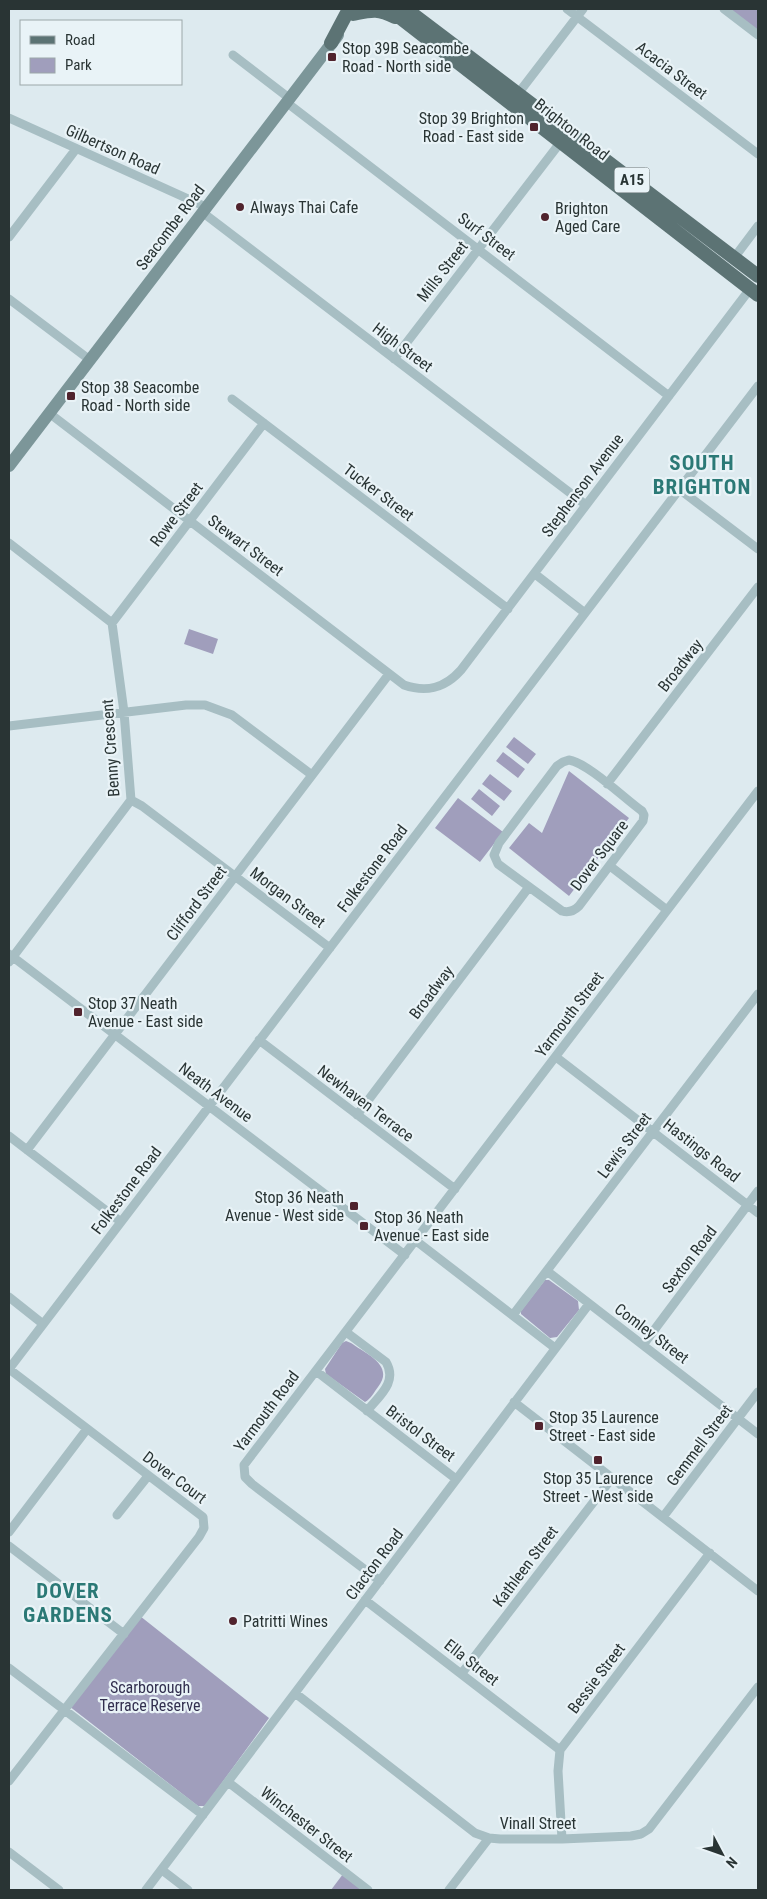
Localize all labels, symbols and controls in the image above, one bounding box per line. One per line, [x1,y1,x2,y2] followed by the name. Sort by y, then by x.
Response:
[20,20,182,85] legend
[65,31,95,49] text: Road
[632,37,711,103] street label: Acacia Street
[342,39,469,76] place label: Stop 39B Seacombe Road - North side
[326,51,338,63] marker: Stop 39B Seacombe Road - North side
[65,56,92,74] text: Park
[531,94,613,164] street label: Brighton Road
[419,109,524,146] place label: Stop 39 Brighton Road - East side
[63,120,163,179] street label: Gilbertson Road
[528,121,540,133] marker: Stop 39 Brighton Road - East side
[614,168,650,192] road number: A15
[132,181,209,274] street label: Seacombe Road
[250,198,358,217] place label: Always Thai Cafe
[555,199,620,236] place label: Brighton Aged Care
[234,201,246,213] marker: Always Thai Cafe
[454,209,519,264] street label: Surf Street
[539,211,551,223] marker: Brighton Aged Care
[413,237,472,305] street label: Mills Street
[369,319,437,376] street label: High Street
[81,378,199,415] place label: Stop 38 Seacombe Road - North side
[65,390,77,402] marker: Stop 38 Seacombe Road - North side
[537,430,627,541] street label: Stephenson Avenue
[653,451,751,499] district label: SOUTH BRIGHTON
[340,460,418,525] street label: Tucker Street
[146,478,207,550] street label: Rowe Street
[204,511,287,580] street label: Stewart Street
[654,635,707,695] street label: Broadway
[98,698,123,798] street label: Benny Crescent
[567,816,632,894] street label: Dover Square
[333,821,412,916] street label: Folkestone Road
[162,862,231,944] street label: Clifford Street
[246,863,329,932] street label: Morgan Street
[405,962,458,1023] street label: Broadway
[531,968,608,1061] street label: Yarmouth Street
[88,994,203,1031] place label: Stop 37 Neath Avenue - East side
[72,1006,84,1018] marker: Stop 37 Neath Avenue - East side
[175,1059,256,1126] street label: Neath Avenue
[314,1061,418,1146] street label: Newhaven Terrace
[593,1108,656,1182] street label: Lewis Street
[660,1115,744,1186] street label: Hastings Road
[87,1143,166,1238] street label: Folkestone Road
[225,1188,344,1225] place label: Stop 36 Neath Avenue - West side
[348,1200,360,1212] marker: Stop 36 Neath Avenue - West side
[374,1208,489,1245] place label: Stop 36 Neath Avenue - East side
[358,1220,370,1232] marker: Stop 36 Neath Avenue - East side
[658,1222,721,1297] street label: Sexton Road
[611,1299,693,1368] street label: Comley Street
[230,1367,303,1456] street label: Yarmouth Road
[382,1401,459,1466] street label: Bristol Street
[663,1401,736,1490] street label: Gemmell Street
[549,1408,659,1445] place label: Stop 35 Laurence Street - East side
[533,1420,545,1432] marker: Stop 35 Laurence Street - East side
[139,1447,210,1508] street label: Dover Court
[592,1454,604,1466] marker: Stop 35 Laurence Street - West side
[543,1469,653,1506] place label: Stop 35 Laurence Street - West side
[489,1522,562,1611] street label: Kathleen Street
[342,1525,407,1604] street label: Clacton Road
[23,1579,113,1627] district label: DOVER GARDENS
[243,1612,328,1631] place label: Patritti Wines
[227,1615,239,1627] marker: Patritti Wines
[441,1635,503,1690] street label: Ella Street
[564,1639,629,1717] street label: Bessie Street
[100,1678,200,1715] park label: Scarborough Terrace Reserve
[257,1782,357,1866] street label: Winchester Street
[500,1814,577,1833] street label: Vinall Street
[697,1829,747,1879] north arrow
[723,1854,741,1871] text: N

